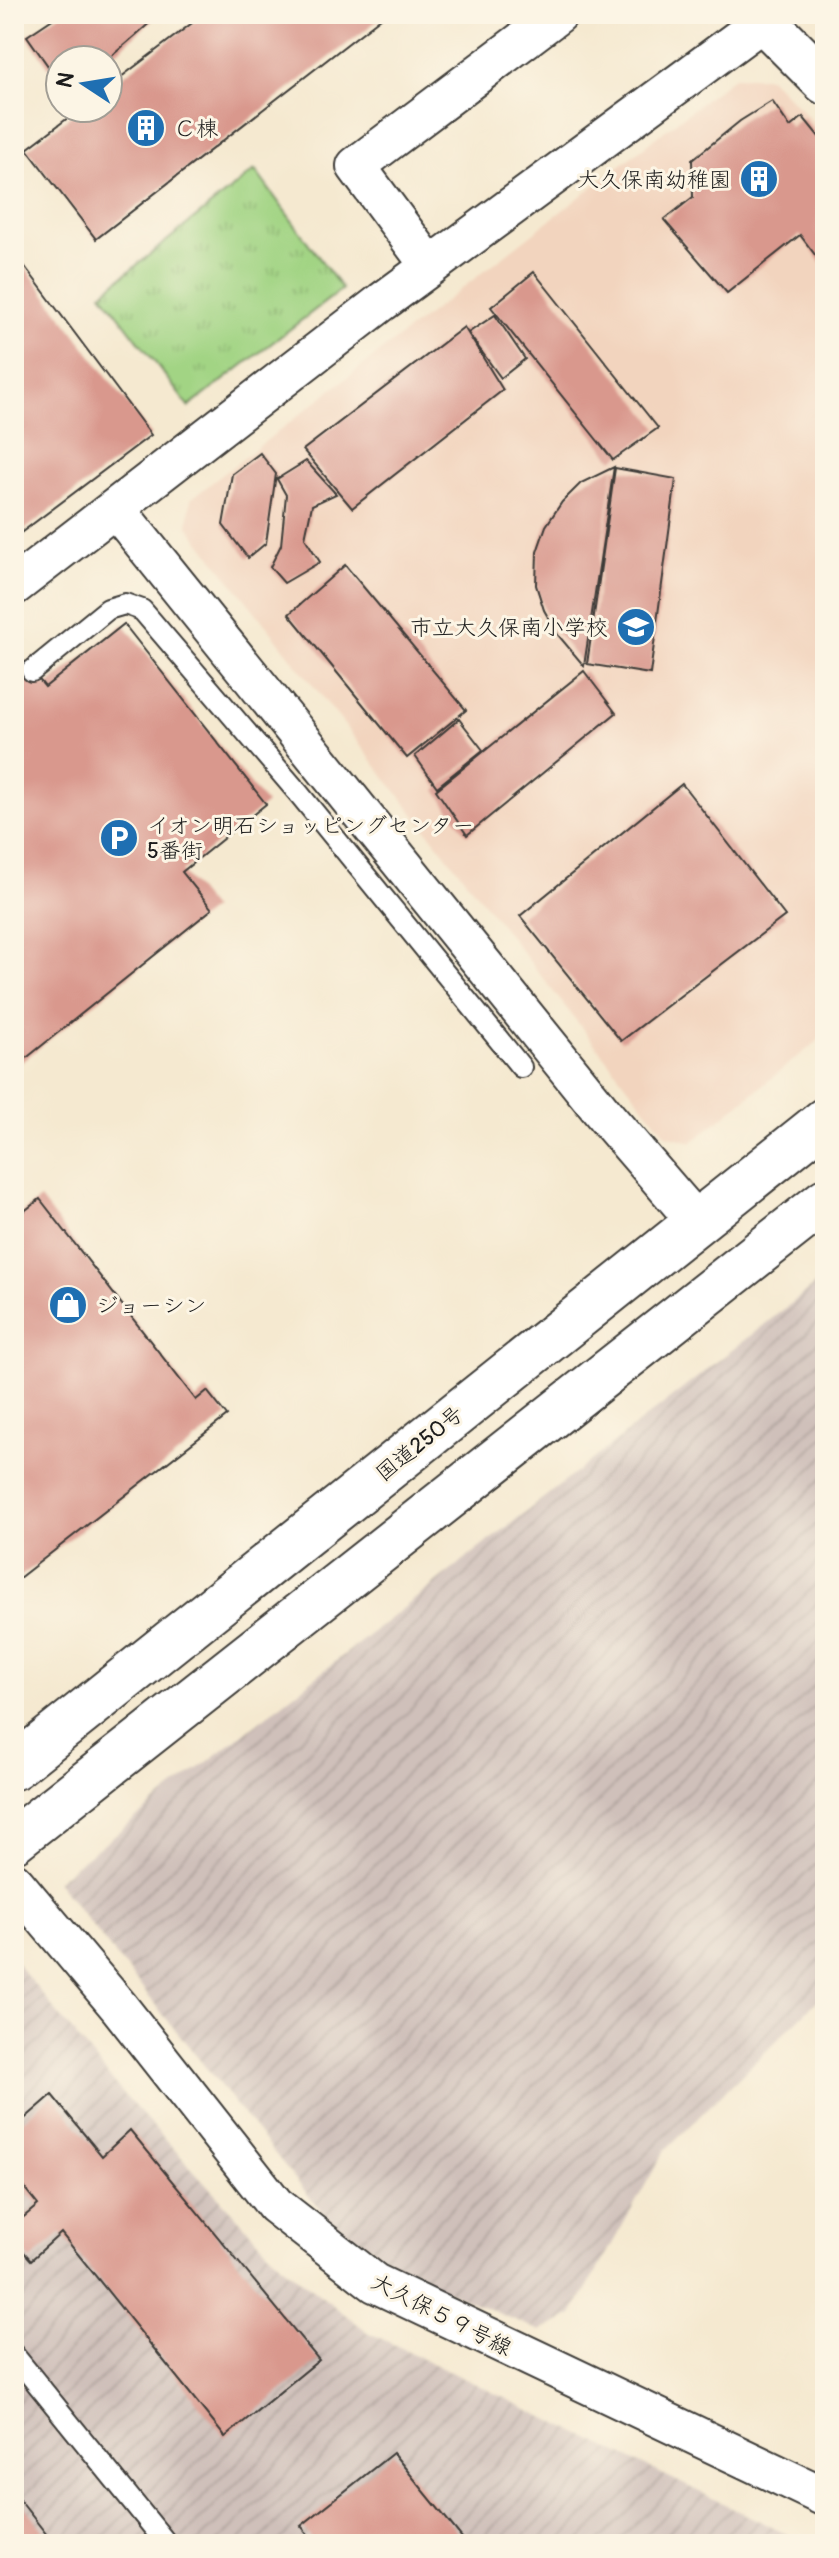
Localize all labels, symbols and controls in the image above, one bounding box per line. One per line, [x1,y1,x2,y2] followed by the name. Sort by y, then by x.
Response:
[44,44,124,124] north arrow
[50,70,81,90] text: N
[125,107,167,149] building icon: Ｃ棟
[174,115,218,143] place label: Ｃ棟
[738,158,780,200] building icon: 大久保南幼稚園
[577,166,731,194] place label: 大久保南幼稚園
[615,606,657,648] school or university icon: 市立大久保南小学校
[410,614,608,642] place label: 市立大久保南小学校
[147,812,474,865] place label: イオン明石ショッピングセンター 5番街
[98,817,140,859] parking icon: イオン明石ショッピングセンター 5番街
[47,1284,89,1326] shop icon: ジョーシン
[96,1292,206,1320] place label: ジョーシン
[370,1400,469,1488] street label: 国道250号
[367,2267,517,2362] street label: 大久保５９号線

